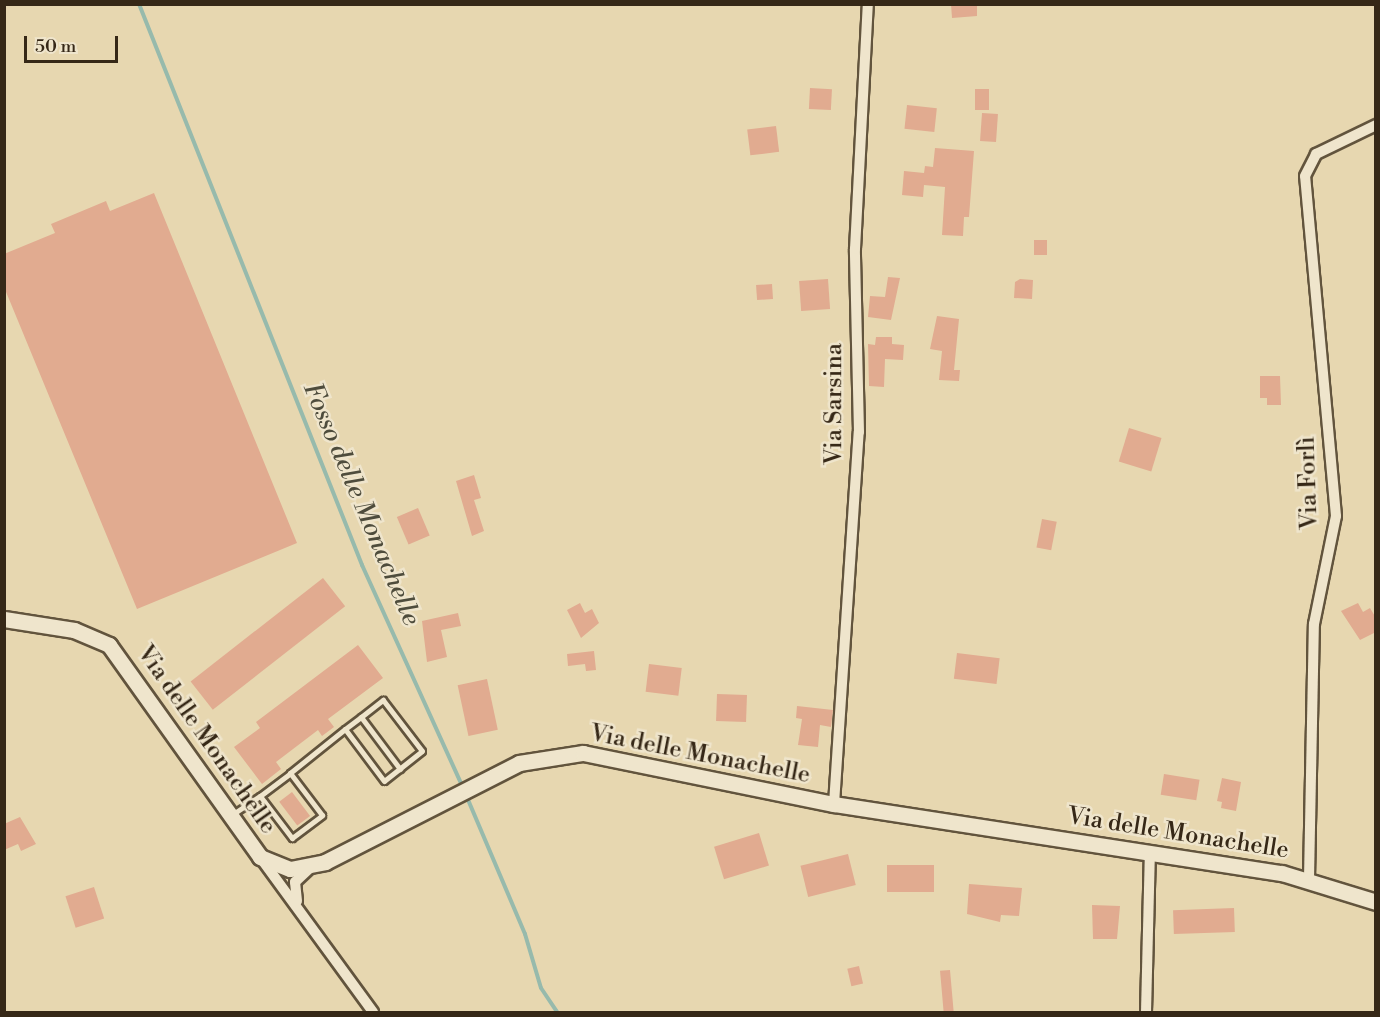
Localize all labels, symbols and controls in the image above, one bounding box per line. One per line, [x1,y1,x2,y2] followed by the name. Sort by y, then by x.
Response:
[27,24,122,62] scale bar
[35,35,76,58] text: 50 m
[821,343,849,465] street label: Via Sarsina
[296,378,426,630] water label: Fosso delle Monachelle
[1293,436,1325,530] street label: Via Forlì
[130,640,282,840] street label: Via delle Monachelle
[587,720,813,790] street label: Via delle Monachelle
[1065,802,1291,866] street label: Via delle Monachelle

